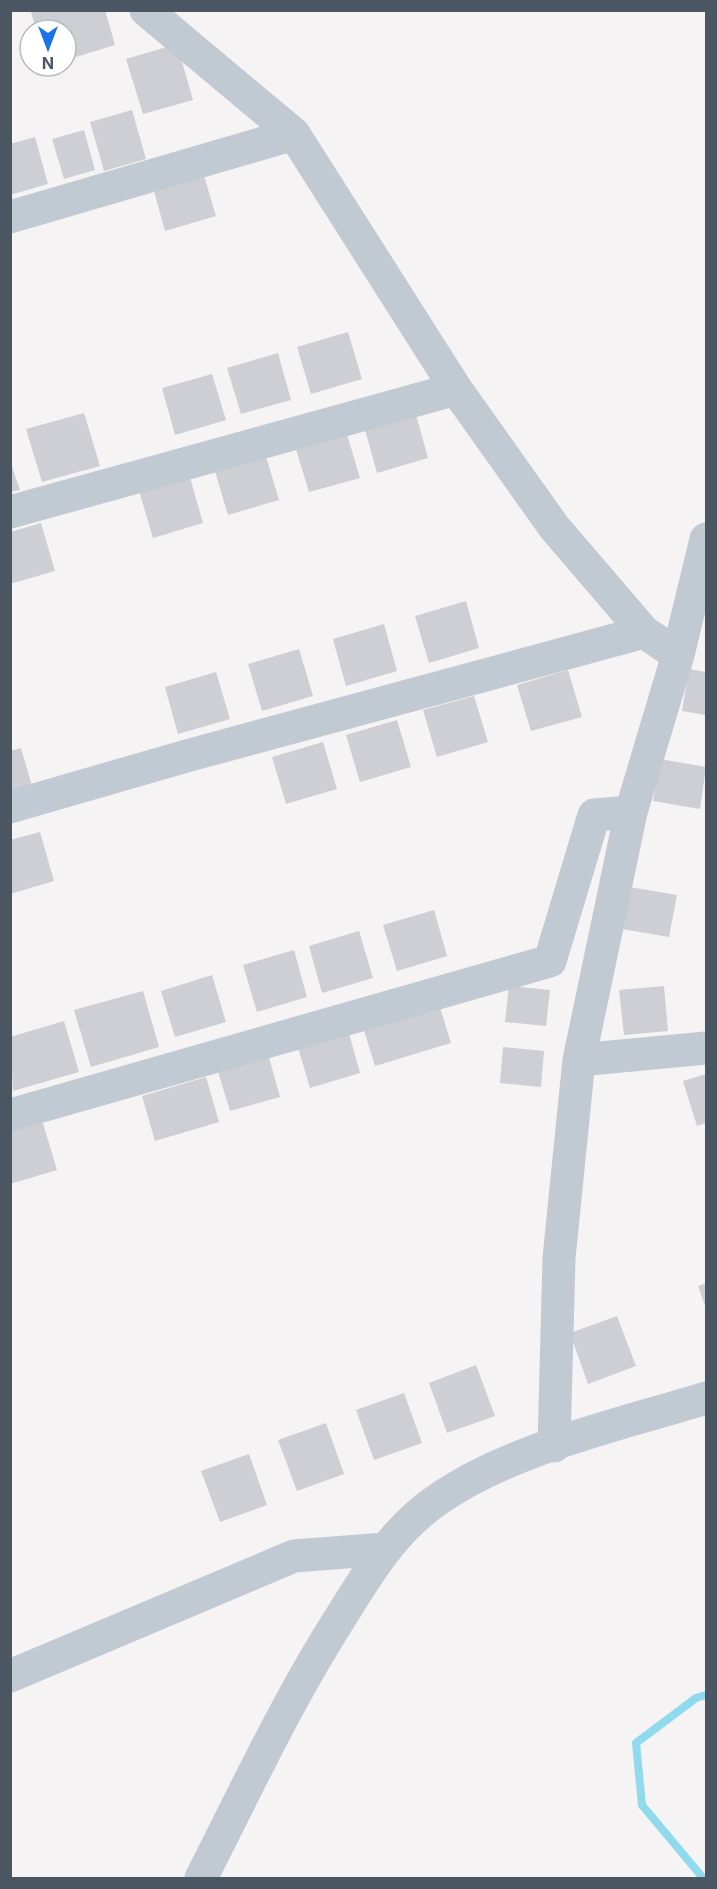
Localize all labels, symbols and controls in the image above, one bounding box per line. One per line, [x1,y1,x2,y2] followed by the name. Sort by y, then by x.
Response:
[18,18,78,78] north arrow
[42,53,54,73] text: N

